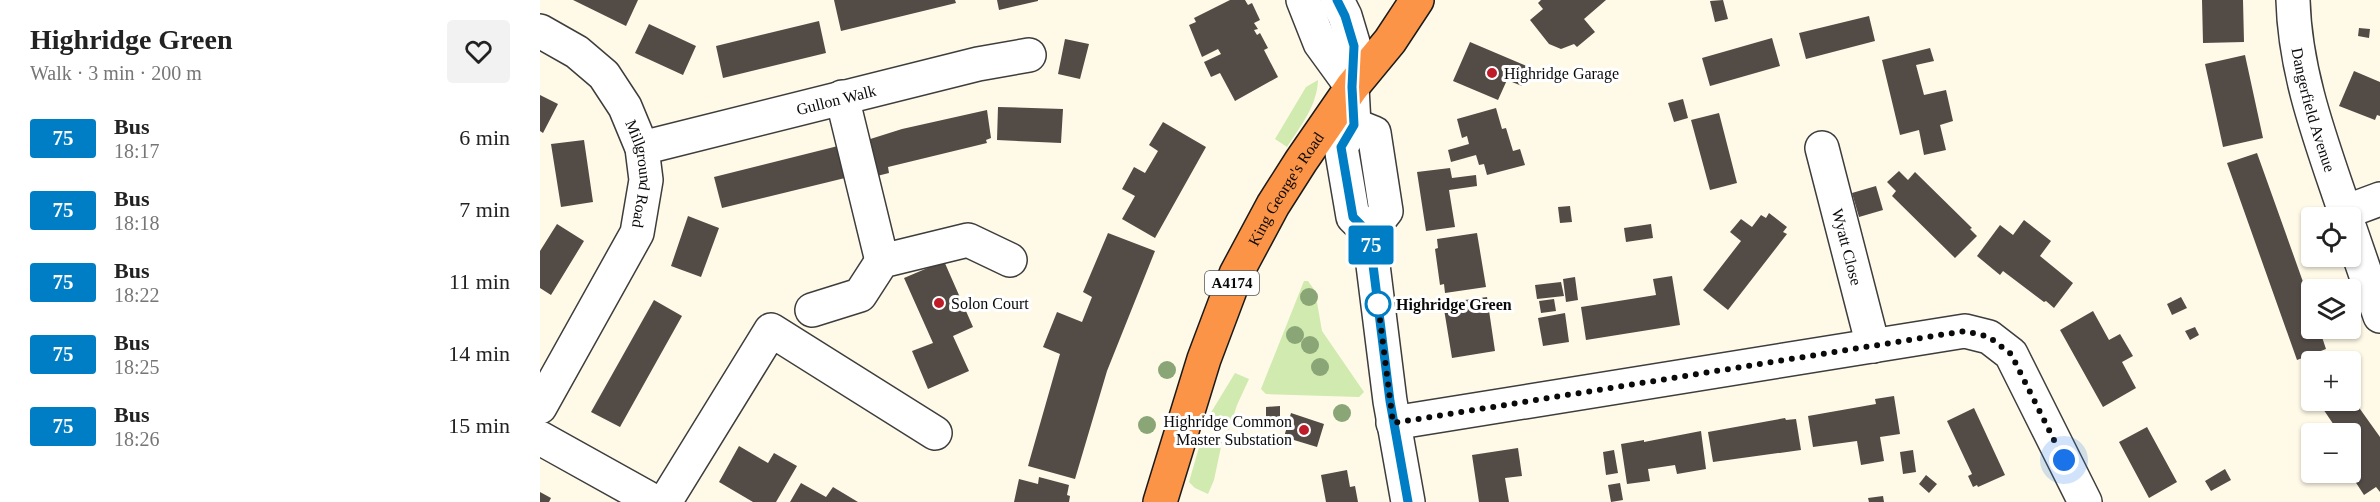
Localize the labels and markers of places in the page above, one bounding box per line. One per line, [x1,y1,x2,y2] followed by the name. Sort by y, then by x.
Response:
[1504,65,1619,83] place label: Highridge Garage
[1485,66,1499,80] marker: Highridge Garage
[1365,291,1391,317] marker: Highridge Green
[951,295,1029,312] place label: Solon Court
[932,296,946,310] marker: Solon Court
[1396,296,1512,314] place label: Highridge Green
[1164,413,1292,448] place label: Highridge Common Master Substation
[1297,423,1311,437] marker: Highridge Common Master Substation

